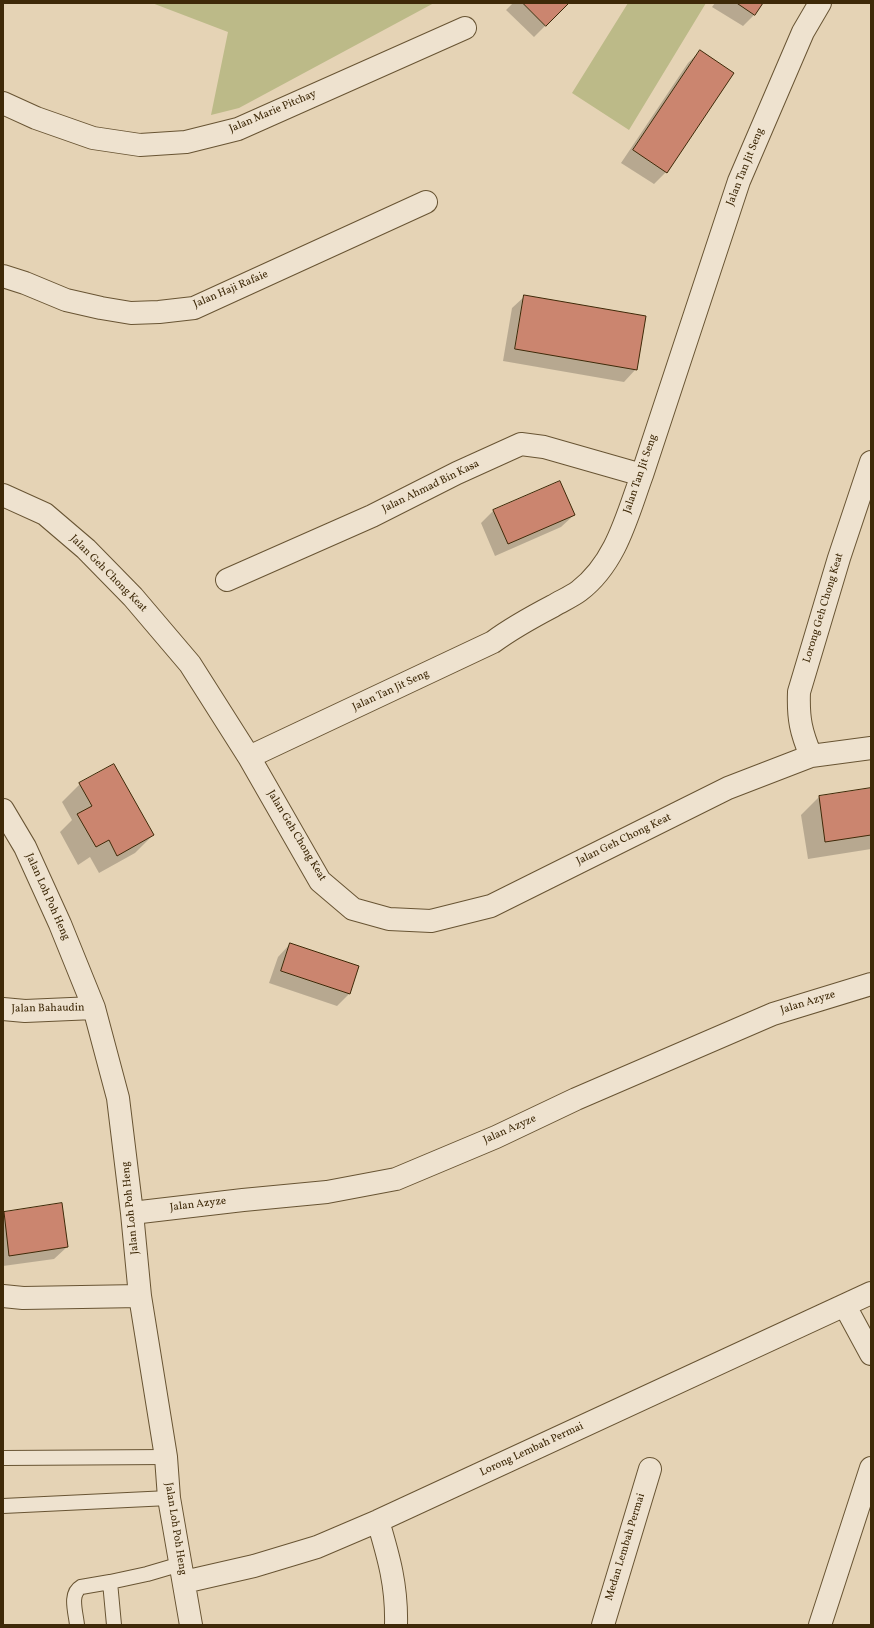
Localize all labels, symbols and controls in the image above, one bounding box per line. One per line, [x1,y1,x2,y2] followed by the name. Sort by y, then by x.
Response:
[227,88,319,136] street label: Jalan Marie Pitchay
[724,126,768,208] street label: Jalan Tan Jit Seng
[192,268,270,312] street label: Jalan Haji Rafaie
[621,433,661,515] street label: Jalan Tan Jit Seng
[380,458,482,516] street label: Jalan Ahmad Bin Kasa
[67,533,149,615] street label: Jalan Geh Chong Keat
[801,551,847,665] street label: Lorong Geh Chong Keat
[351,667,431,715] street label: Jalan Tan Jit Seng
[264,788,328,884] street label: Jalan Geh Chong Keat
[574,811,674,869] street label: Jalan Geh Chong Keat
[22,852,72,942] street label: Jalan Loh Poh Heng
[779,988,837,1018] street label: Jalan Azyze
[11,1002,85,1016] street label: Jalan Bahaudin
[481,1112,539,1148] street label: Jalan Azyze
[120,1161,142,1255] street label: Jalan Loh Poh Heng
[169,1195,227,1215] street label: Jalan Azyze
[478,1420,586,1480] street label: Lorong Lembah Permai
[161,1482,189,1576] street label: Jalan Loh Poh Heng
[603,1492,649,1602] street label: Medan Lembah Permai

